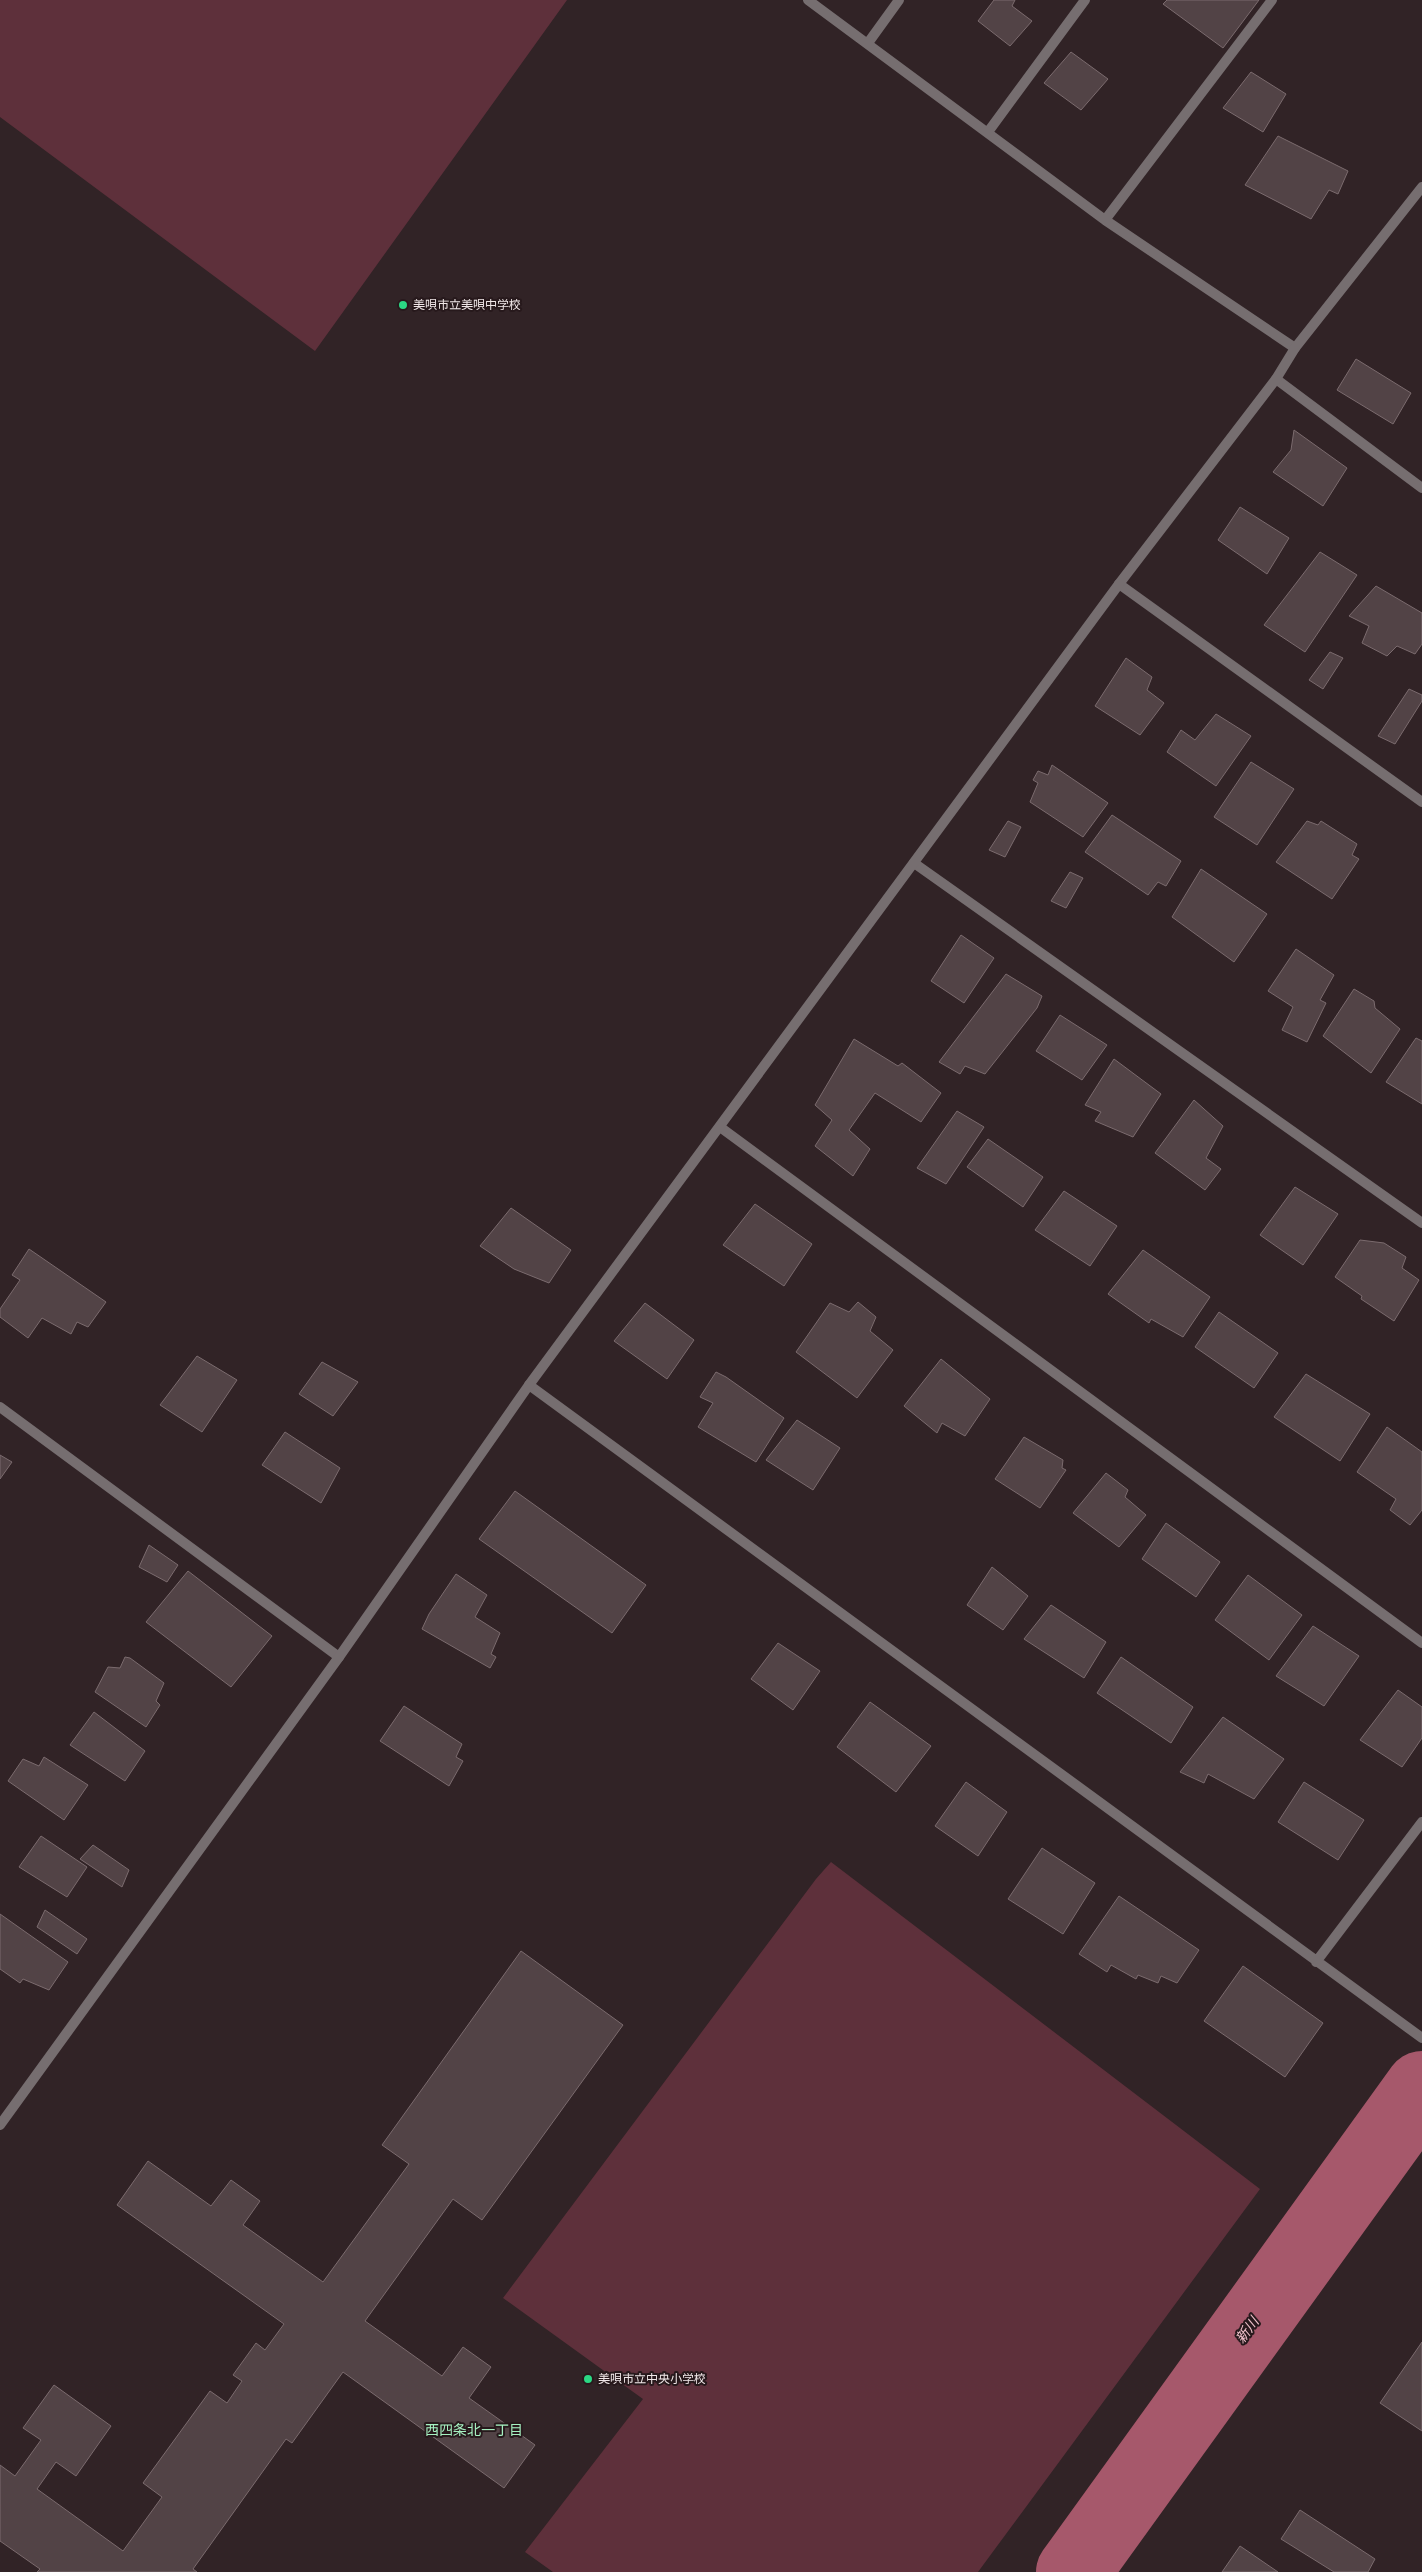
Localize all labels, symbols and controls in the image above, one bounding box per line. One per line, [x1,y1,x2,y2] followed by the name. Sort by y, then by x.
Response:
[413,298,521,312] place label: 美唄市立美唄中学校
[397,299,409,311] marker: 美唄市立美唄中学校
[1232,2312,1263,2346] water label: 新川
[598,2372,706,2386] place label: 美唄市立中央小学校
[582,2373,594,2385] marker: 美唄市立中央小学校
[425,2422,523,2438] district label: 西四条北一丁目

